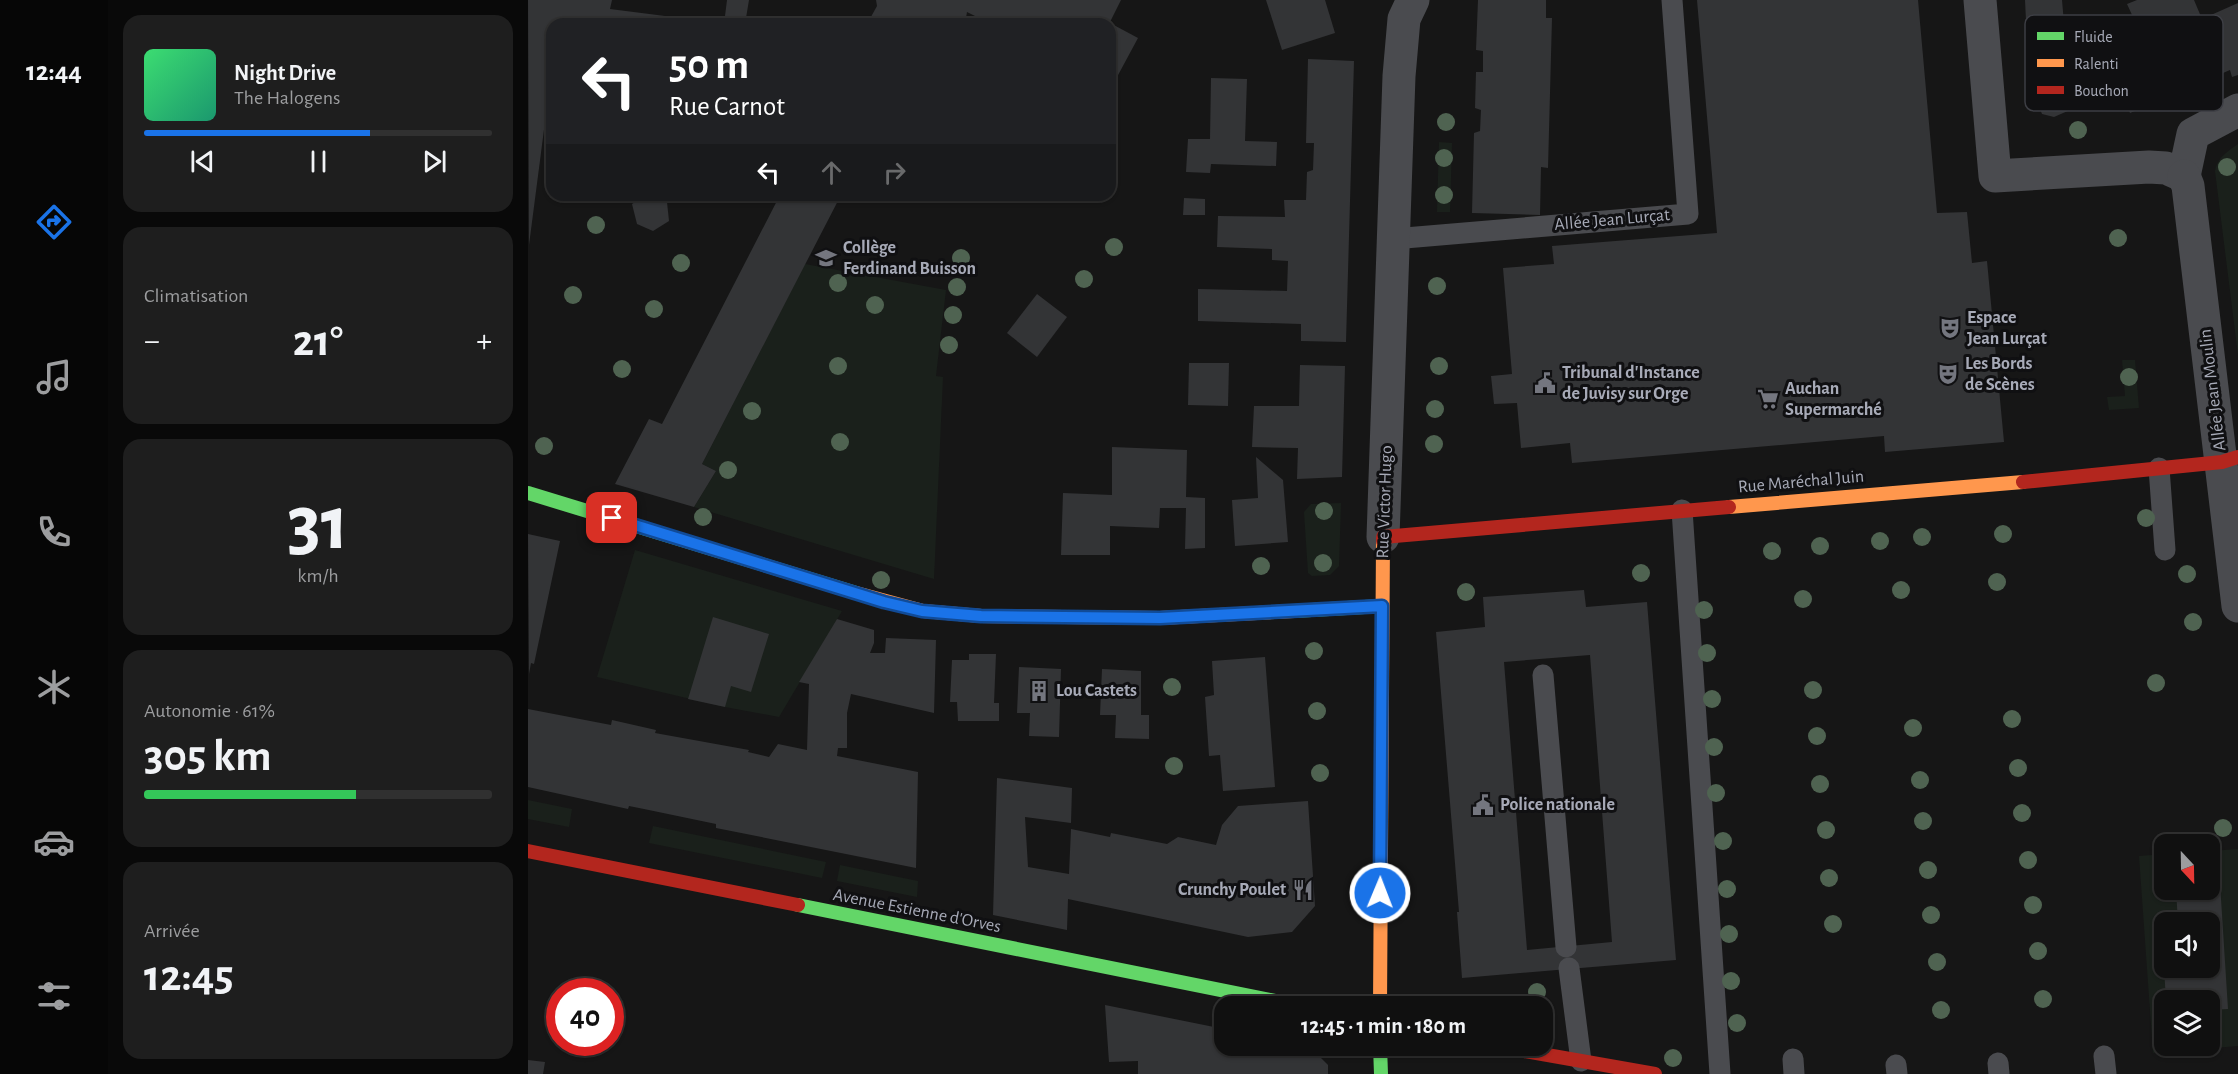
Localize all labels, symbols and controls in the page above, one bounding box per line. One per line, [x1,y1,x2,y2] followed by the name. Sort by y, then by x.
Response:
[2025,15,2223,111] legend
[2074,29,2113,45] text: Fluide
[570,42,648,120] icon: left
[669,44,749,86] text: 50 m
[2074,56,2119,72] text: Ralenti
[26,58,82,85] text: 12:44
[234,62,336,84] text: Night Drive
[2074,83,2129,99] text: Bouchon
[234,88,340,108] text: The Halogens
[669,93,785,120] text: Rue Carnot
[186,145,219,178] icon: previous
[302,145,335,178] icon: pause
[418,145,451,178] icon: next
[752,156,785,189] icon: left
[815,156,848,189] icon: ahead
[878,156,911,189] icon: right
[33,201,75,243] icon: directions
[1554,206,1671,234] street label: Allée Jean Lurçat
[843,239,976,278] place label: Collège Ferdinand Buisson
[814,246,838,270] school or university icon: Collège Ferdinand Buisson
[144,286,248,306] text: Climatisation
[1967,309,2047,348] place label: Espace Jean Lurçat
[1938,316,1962,340] theatre icon: Espace Jean Lurçat
[293,319,343,364] text: 21°
[144,325,160,358] text: −
[476,325,492,358] text: +
[2197,328,2229,452] street label: Allée Jean Moulin
[1965,355,2035,394] place label: Les Bords de Scènes
[33,356,75,398] icon: music
[1936,362,1960,386] theatre icon: Les Bords de Scènes
[1562,364,1700,403] place label: Tribunal d'Instance de Juvisy sur Orge
[1533,371,1557,395] public building icon: Tribunal d'Instance de Juvisy sur Orge
[1785,380,1882,419] place label: Auchan Supermarché
[1756,387,1780,411] supermarket icon: Auchan Supermarché
[1374,445,1396,559] street label: Rue Victor Hugo
[1737,468,1865,496] street label: Rue Maréchal Juin
[287,486,349,564] text: 31
[586,492,637,543] pin
[595,501,628,534] icon: arrive
[33,511,75,553] icon: phone
[297,566,339,586] text: km/h
[33,666,75,708] icon: climate
[1027,679,1051,703] building icon: Lou Castets
[1056,682,1137,700] place label: Lou Castets
[144,701,275,721] text: Autonomie · 61%
[144,734,272,779] text: 305 km
[1471,793,1495,817] public building icon: Police nationale
[1500,796,1615,814] place label: Police nationale
[33,821,75,863] icon: car
[2154,834,2220,900] north arrow
[2154,834,2220,1056] map controls
[1348,861,1412,925] position arrow
[1291,878,1315,902] restaurant icon: Crunchy Poulet
[1178,881,1286,899] place label: Crunchy Poulet
[832,886,1002,936] street label: Avenue Estienne d'Orves
[2154,912,2220,978] button: sound
[144,921,200,941] text: Arrivée
[144,954,234,999] text: 12:45
[33,975,75,1017] icon: filters
[546,978,624,1056] speed limit sign: 40
[2154,990,2220,1056] button: layers
[1301,1015,1466,1037] text: 12:45 · 1 min · 180 m

